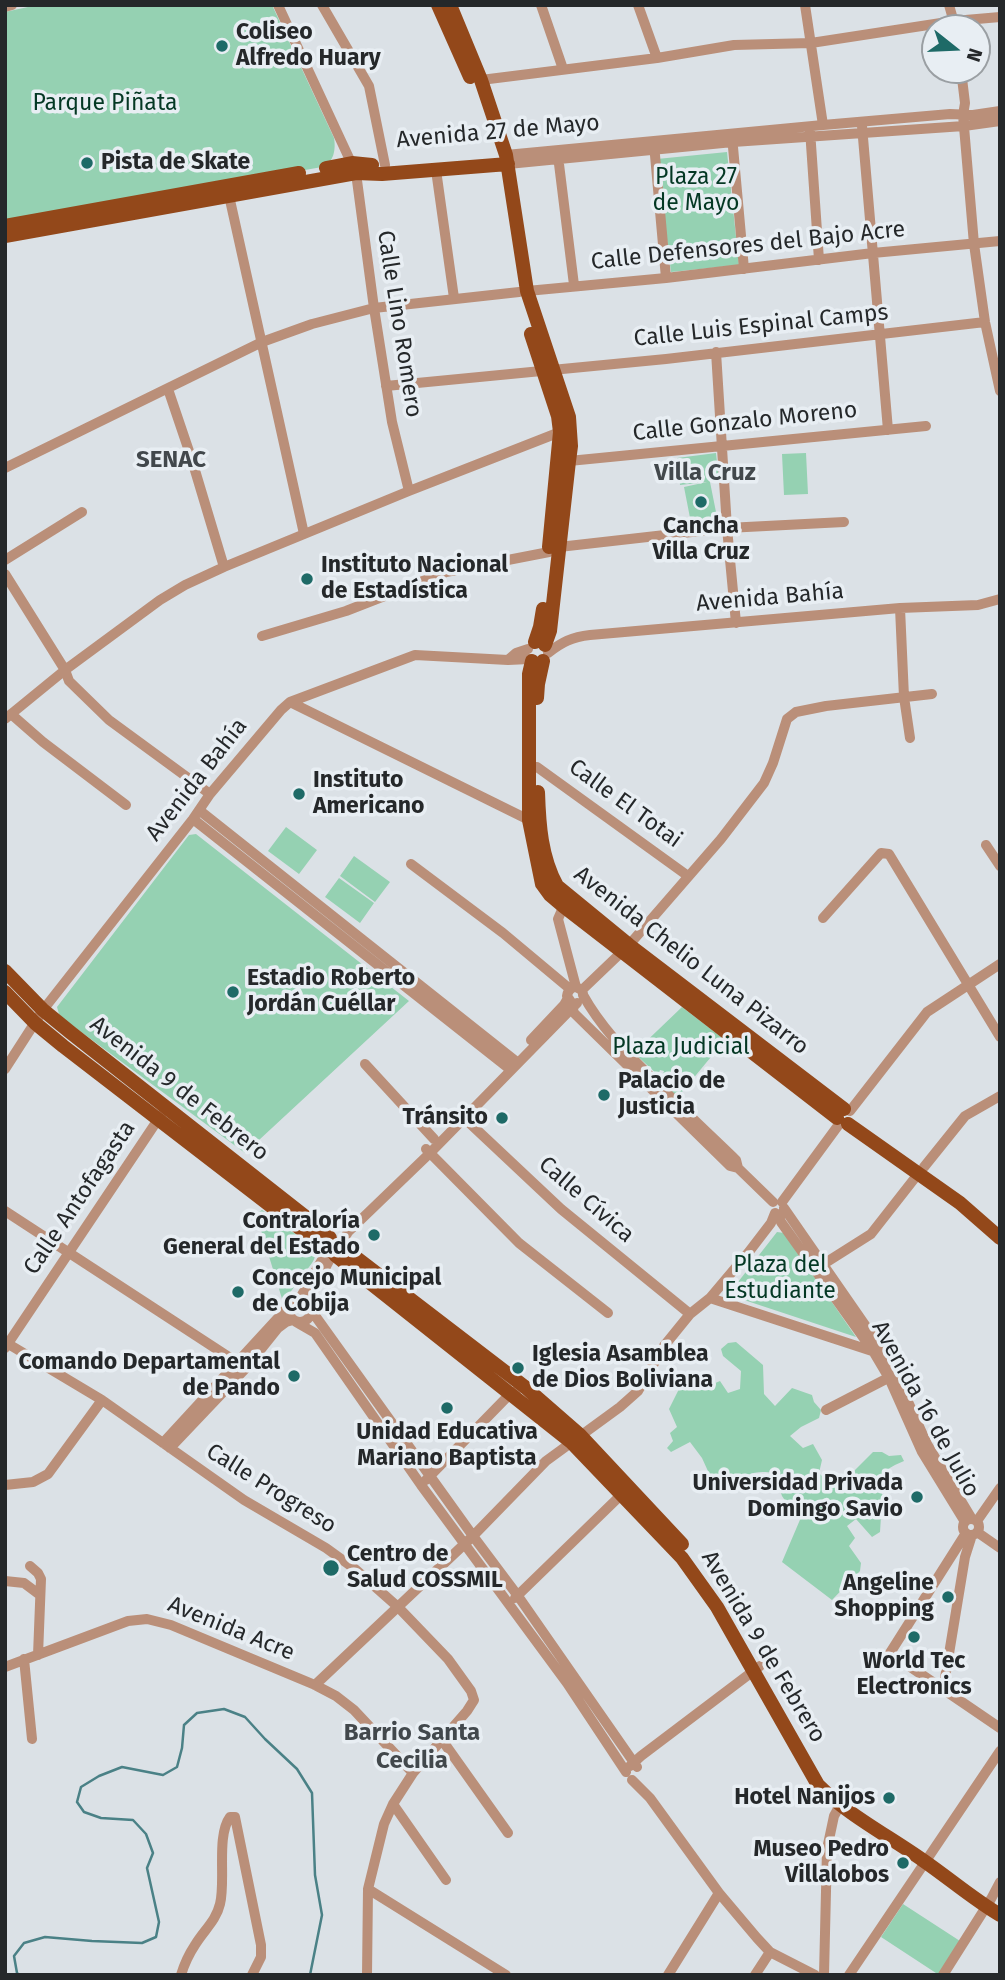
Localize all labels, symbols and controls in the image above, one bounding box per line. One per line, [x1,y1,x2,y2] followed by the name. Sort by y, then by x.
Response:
[921,14,991,84] north arrow
[236,19,381,73] place label: Coliseo Alfredo Huary
[214,38,230,54] marker: Coliseo Alfredo Huary
[962,45,987,65] text: N
[32,90,178,118] park label: Parque Piñata
[395,109,601,155] street label: Avenida 27 de Mayo
[101,149,250,177] place label: Pista de Skate
[79,155,95,171] marker: Pista de Skate
[652,164,740,218] park label: Plaza 27 de Mayo
[590,216,906,276] street label: Calle Defensores del Bajo Acre
[371,229,427,419] street label: Calle Lino Romero
[632,299,890,353] street label: Calle Luis Espinal Camps
[631,396,859,448] street label: Calle Gonzalo Moreno
[136,446,206,474] district label: SENAC
[654,459,756,487] district label: Villa Cruz
[693,494,709,510] marker: Cancha Villa Cruz
[652,513,750,567] place label: Cancha Villa Cruz
[321,552,508,606] place label: Instituto Nacional de Estadística
[299,571,315,587] marker: Instituto Nacional de Estadística
[695,578,845,618] street label: Avenida Bahía
[140,713,254,847] street label: Avenida Bahía
[563,754,687,854] street label: Calle El Totai
[313,767,425,821] place label: Instituto Americano
[291,786,307,802] marker: Instituto Americano
[568,861,814,1061] street label: Avenida Chelio Luna Pizarro
[247,965,415,1019] place label: Estadio Roberto Jordán Cuéllar
[225,984,241,1000] marker: Estadio Roberto Jordán Cuéllar
[84,1011,274,1167] street label: Avenida 9 de Febrero
[612,1034,750,1062] park label: Plaza Judicial
[618,1068,725,1122] place label: Palacio de Justicia
[596,1087,612,1103] marker: Palacio de Justicia
[402,1104,488,1132] place label: Tránsito
[494,1110,510,1126] marker: Tránsito
[18,1116,142,1280] street label: Calle Antofagasta
[533,1151,639,1249] street label: Calle Cívica
[163,1208,360,1262] place label: Contraloría General del Estado
[366,1227,382,1243] marker: Contraloría General del Estado
[724,1252,836,1306] park label: Plaza del Estudiante
[252,1265,441,1319] place label: Concejo Municipal de Cobija
[230,1284,246,1300] marker: Concejo Municipal de Cobija
[865,1316,985,1502] street label: Avenida 16 de Julio
[532,1341,713,1395] place label: Iglesia Asamblea de Dios Boliviana
[18,1349,280,1403] place label: Comando Departamental de Pando
[510,1360,526,1376] marker: Iglesia Asamblea de Dios Boliviana
[286,1368,302,1384] marker: Comando Departamental de Pando
[439,1400,455,1416] marker: Unidad Educativa Mariano Baptista
[356,1419,538,1473] place label: Unidad Educativa Mariano Baptista
[201,1438,341,1540] street label: Calle Progreso
[692,1470,903,1524] place label: Universidad Privada Domingo Savio
[909,1489,925,1505] marker: Universidad Privada Domingo Savio
[347,1541,503,1595] place label: Centro de Salud COSSMIL
[695,1546,831,1748] street label: Avenida 9 de Febrero
[321,1558,341,1578] marker: Centro de Salud COSSMIL
[834,1570,934,1624] place label: Angeline Shopping
[940,1589,956,1605] marker: Angeline Shopping
[164,1591,298,1667] street label: Avenida Acre
[906,1629,922,1645] marker: World Tec Electronics
[856,1648,972,1702] place label: World Tec Electronics
[344,1719,480,1775] district label: Barrio Santa Cecilia
[734,1784,875,1812] place label: Hotel Nanijos
[881,1790,897,1806] marker: Hotel Nanijos
[754,1836,889,1890] place label: Museo Pedro Villalobos
[895,1855,911,1871] marker: Museo Pedro Villalobos

